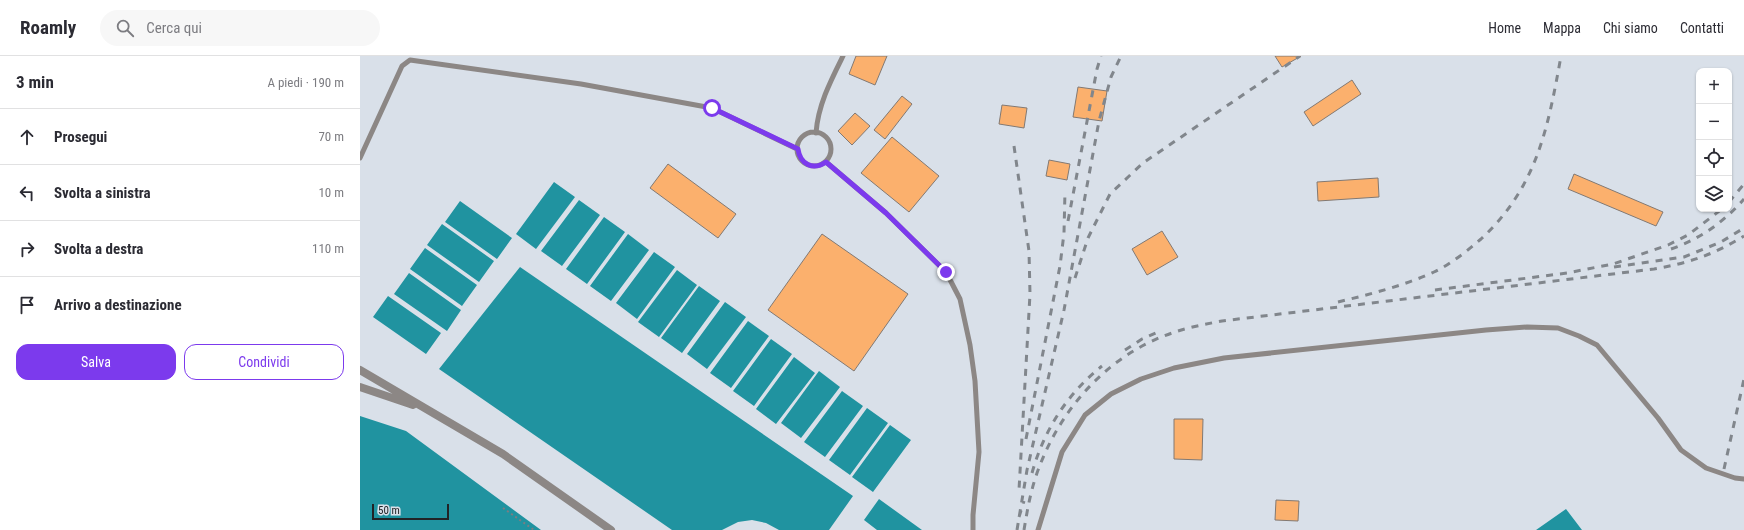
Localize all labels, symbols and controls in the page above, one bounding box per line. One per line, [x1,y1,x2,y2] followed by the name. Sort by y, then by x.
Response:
[100,10,380,46] search box
[20,16,76,39] text: Roamly
[114,17,136,39] icon: search
[146,19,202,37] text: Cerca qui
[1488,20,1521,36] text: Home
[1543,20,1581,36] text: Mappa
[1603,20,1658,36] text: Chi siamo
[1680,20,1724,36] text: Contatti
[1696,68,1732,212] map controls
[1696,68,1732,104] button: +
[16,72,54,92] text: 3 min
[267,75,344,90] text: A piedi · 190 m
[703,99,721,117] route start
[1696,104,1732,140] button: −
[16,126,38,148] icon: ahead
[54,128,107,146] text: Prosegui
[318,129,344,144] text: 70 m
[1696,140,1732,176] button: locate
[1696,176,1732,212] button: layers
[16,182,38,204] icon: left
[54,184,151,202] text: Svolta a sinistra
[318,185,344,200] text: 10 m
[16,238,38,260] icon: right
[54,240,143,258] text: Svolta a destra
[312,241,344,256] text: 110 m
[937,263,955,281] route end
[16,294,38,316] icon: arrive
[54,296,182,314] text: Arrivo a destinazione
[16,344,176,380] button: Salva
[184,344,344,380] button: Condividi
[372,502,449,521] scale bar
[378,504,400,517] text: 50 m

